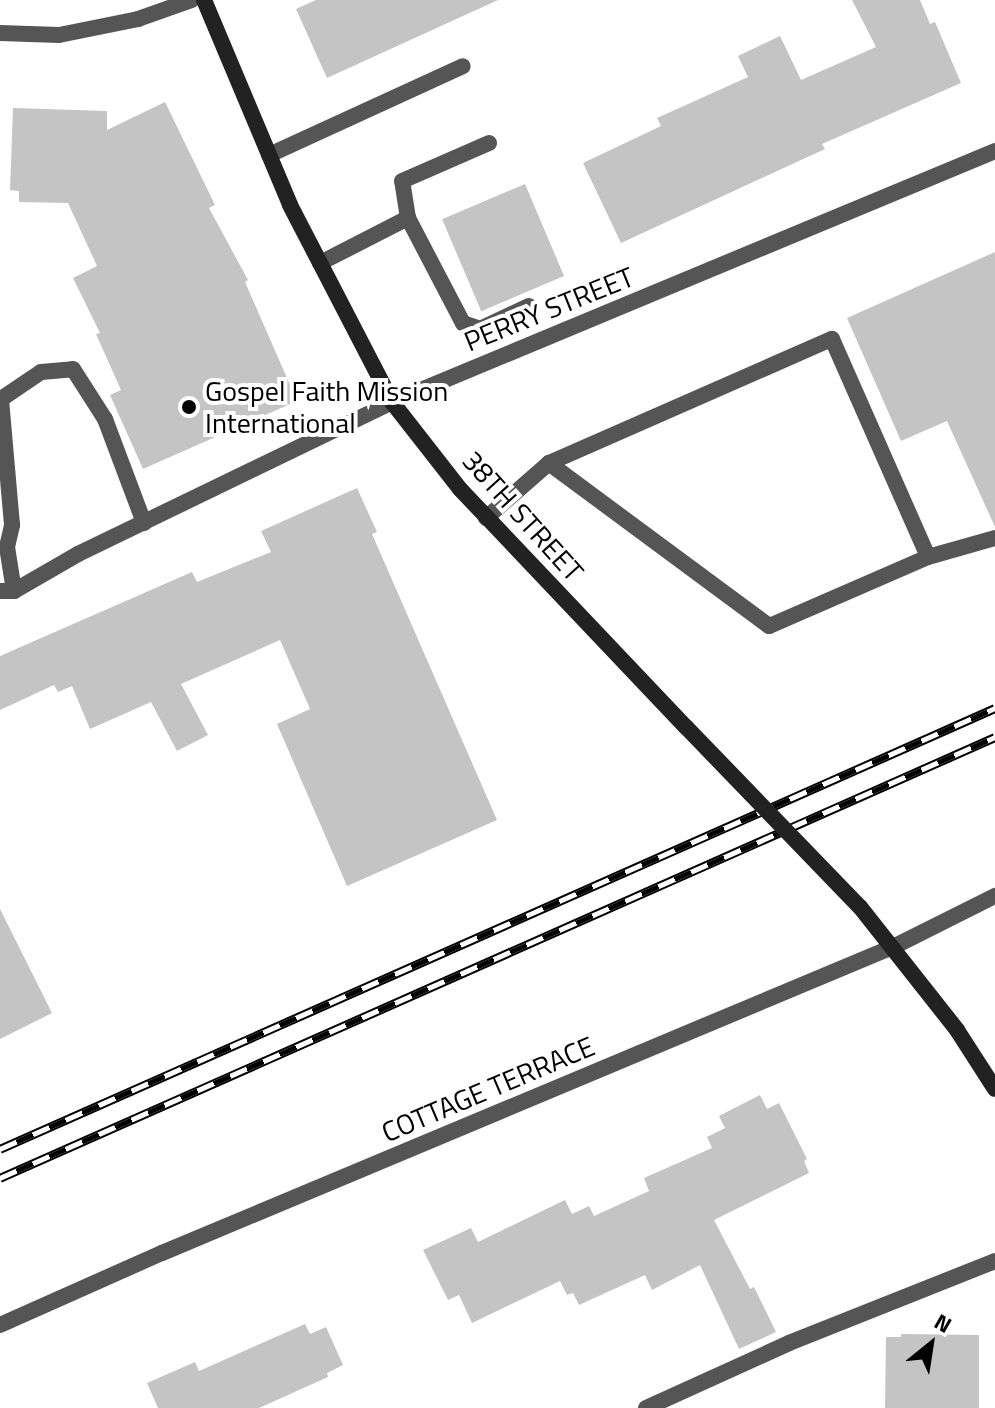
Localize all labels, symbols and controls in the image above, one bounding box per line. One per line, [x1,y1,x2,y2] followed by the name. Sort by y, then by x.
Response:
[459,260,639,358] street label: PERRY STREET
[205,374,448,440] place label: Gospel Faith Mission International
[180,398,198,416] marker: Gospel Faith Mission International
[456,444,590,588] street label: 38TH STREET
[377,1029,599,1149] street label: COTTAGE TERRACE
[891,1304,971,1384] north arrow
[928,1305,958,1342] text: N

